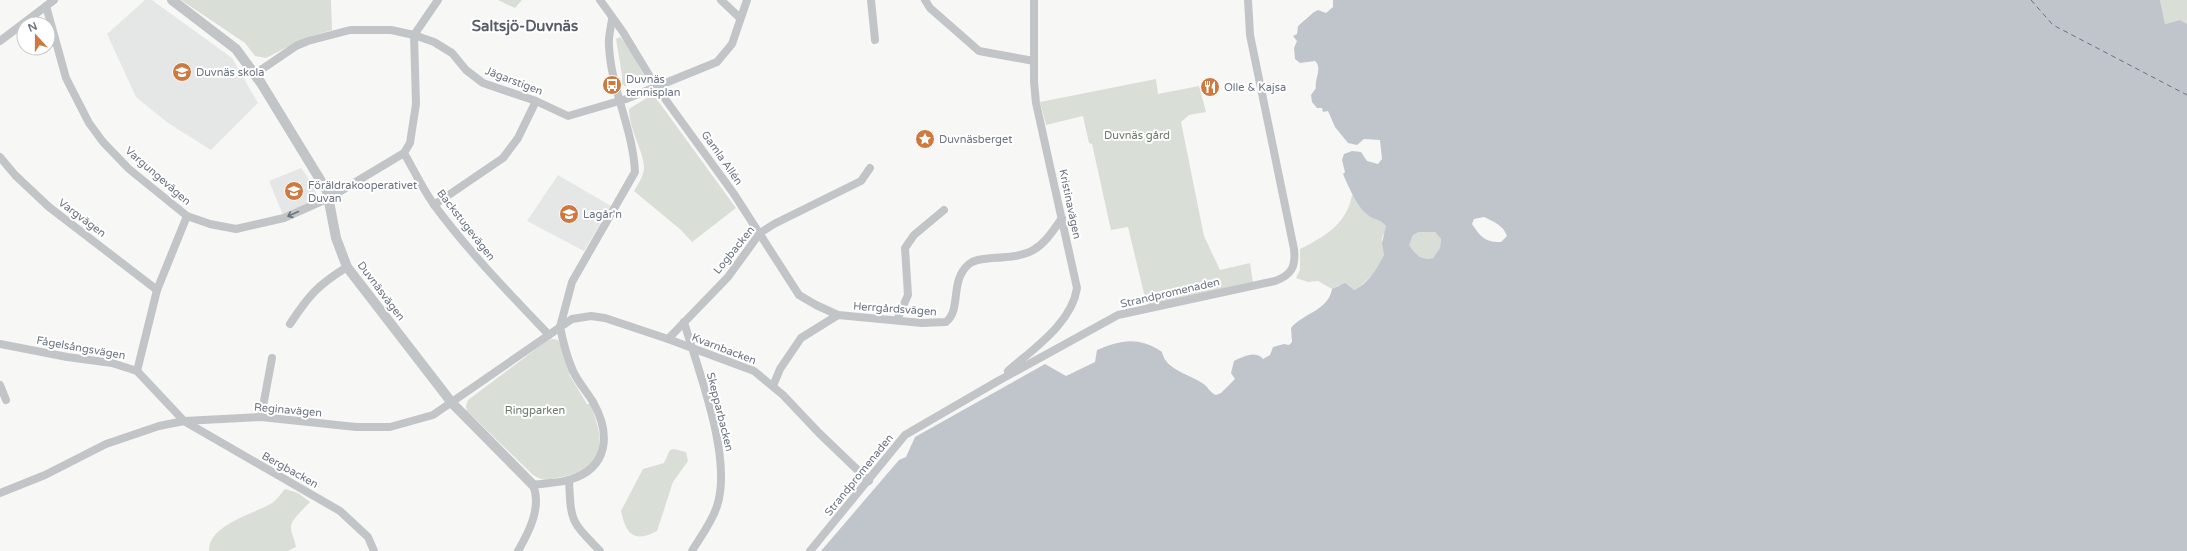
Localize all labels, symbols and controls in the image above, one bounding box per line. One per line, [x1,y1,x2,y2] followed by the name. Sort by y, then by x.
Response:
[16,16,56,56] north arrow
[472,17,578,36] district label: Saltsjö-Duvnäs
[26,19,39,35] text: N
[171,61,193,83] school or university icon: Duvnäs skola
[483,64,545,98] street label: Jägarstigen
[196,66,265,79] place label: Duvnäs skola
[626,73,680,99] place label: Duvnäs tennisplan
[601,74,623,96] bus stop icon: Duvnäs tennisplan
[1199,76,1221,98] restaurant icon: Olle & Kajsa
[1224,81,1286,94] place label: Olle & Kajsa
[699,128,745,188] street label: Gamla Allén
[914,128,936,150] place icon: Duvnäsberget
[1104,129,1170,142] park label: Duvnäs gård
[939,133,1012,146] place label: Duvnäsberget
[123,144,193,208] street label: Vargungevägen
[1056,168,1084,240] street label: Kristinavägen
[308,179,417,205] place label: Föräldrakooperativet Duvan
[283,180,305,202] school or university icon: Föräldrakooperativet Duvan
[434,187,498,263] street label: Backstugevägen
[56,196,108,240] street label: Vargvägen
[558,203,580,225] school or university icon: Lagår'n
[583,208,622,221] place label: Lagår'n
[288,210,300,218] one-way arrow
[711,223,757,277] street label: Logbacken
[355,259,407,323] street label: Duvnäsvägen
[1119,275,1221,311] street label: Strandpromenaden
[853,300,937,318] street label: Herrgårdsvägen
[690,331,758,367] street label: Kvarnbacken
[36,334,126,362] street label: Fågelsångsvägen
[704,371,736,453] street label: Skepparbacken
[253,401,323,419] street label: Reginavägen
[505,404,565,417] park label: Ringparken
[822,431,896,519] street label: Strandpromenaden
[259,449,321,491] street label: Bergbacken

